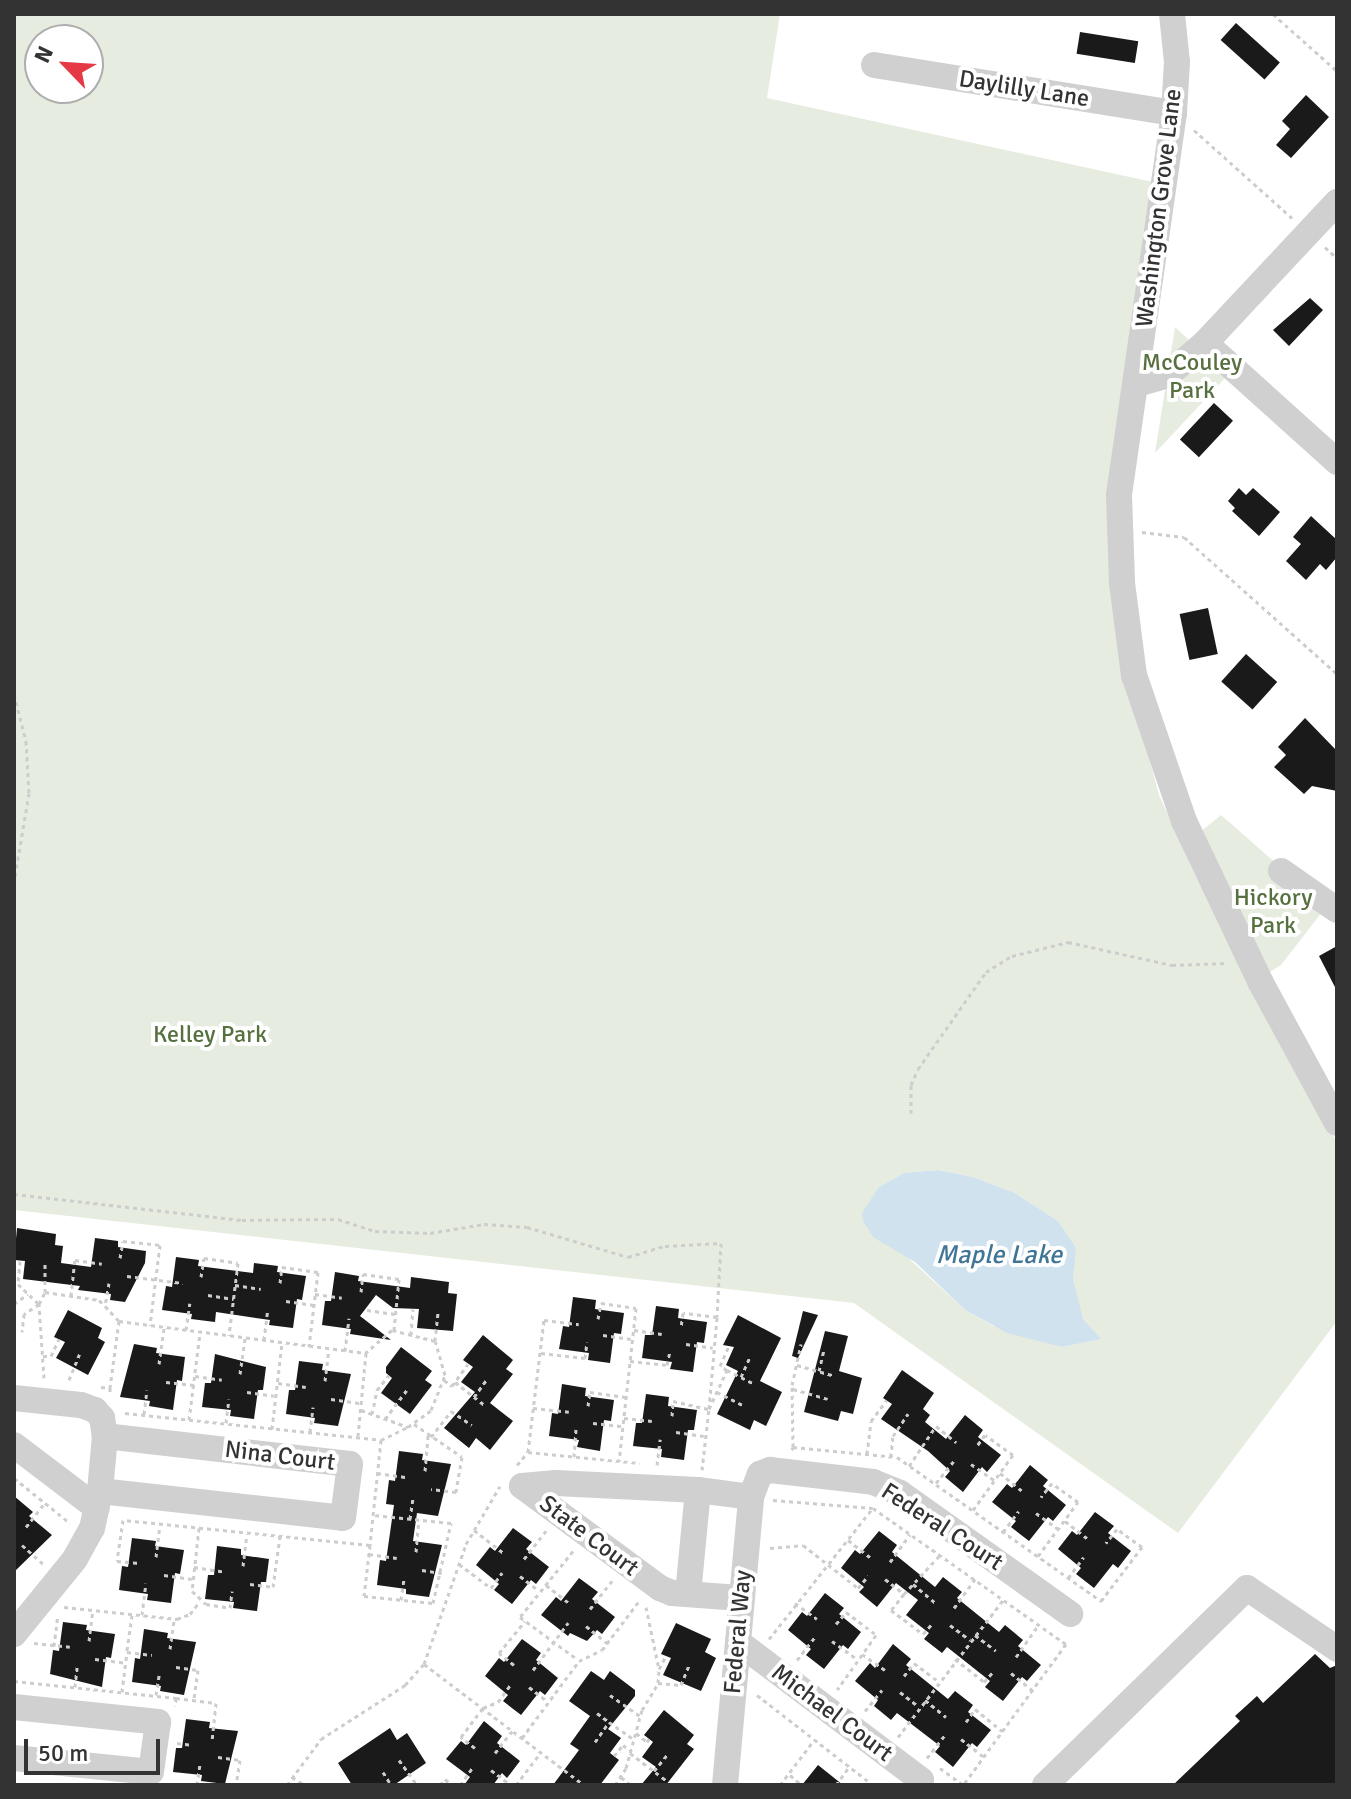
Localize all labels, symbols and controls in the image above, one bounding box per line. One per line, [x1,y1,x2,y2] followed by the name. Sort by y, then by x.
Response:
[24,24,104,104] north arrow
[28,42,59,67] text: N
[957,64,1091,114] street label: Daylilly Lane
[1130,87,1188,329] street label: Washington Grove Lane
[1142,349,1242,405] park label: McCouley Park
[1234,884,1312,940] park label: Hickory Park
[153,1021,267,1049] park label: Kelley Park
[936,1240,1062,1272] water label: Maple Lake
[223,1435,337,1477] street label: Nina Court
[876,1477,1008,1577] street label: Federal Court
[534,1489,644,1583] street label: State Court
[718,1569,758,1695] street label: Federal Way
[766,1658,898,1768] street label: Michael Court
[28,1723,164,1773] scale bar
[38,1738,88,1768] text: 50 m

